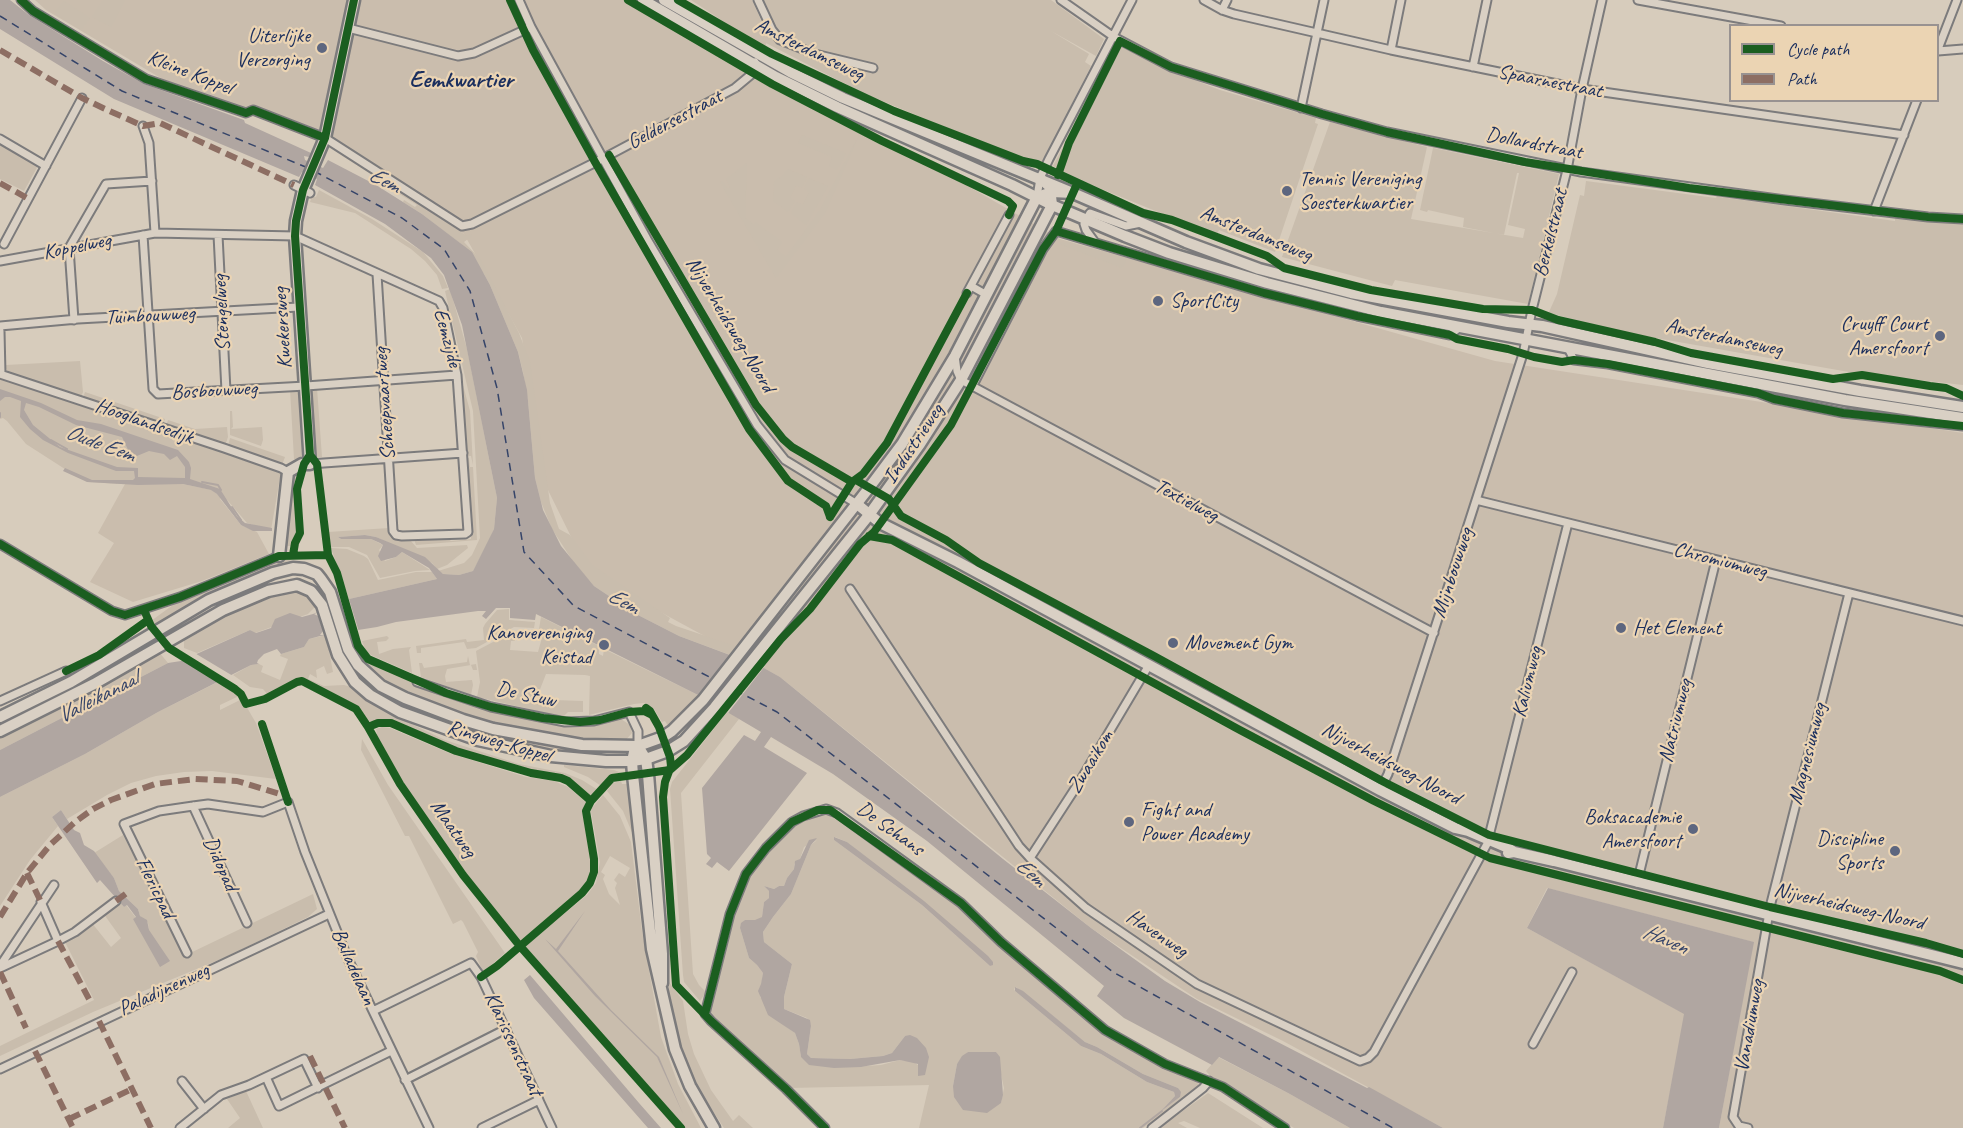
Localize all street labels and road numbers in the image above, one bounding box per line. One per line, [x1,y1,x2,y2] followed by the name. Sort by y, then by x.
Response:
[750,13,868,87] street label: Amsterdamseweg
[144,45,236,101] street label: Kleine Koppel
[1496,60,1604,104] street label: Spaarnestraat
[623,85,727,155] street label: Geldersestraat
[1484,122,1584,166] street label: Dollardstraat
[1528,186,1574,280] street label: Berkelstraat
[1196,200,1316,268] street label: Amsterdamseweg
[41,228,113,266] street label: Koppelweg
[680,253,780,397] street label: Nijverheidsweg-Noord
[207,274,237,352] street label: Stengelweg
[268,286,298,370] street label: Kwekersweg
[105,301,195,331] street label: Tuinbouwweg
[427,306,467,370] street label: Eemzijde
[1663,313,1785,363] street label: Amsterdamseweg
[368,347,402,461] street label: Scheepvaartweg
[170,376,258,406] street label: Bosbouwweg
[92,393,196,451] street label: Hooglandsedijk
[878,399,950,489] street label: Industrieweg
[1150,474,1222,528] street label: Textielweg
[1427,525,1479,621] street label: Mijnbouwweg
[1671,537,1769,585] street label: Chromiumweg
[1507,644,1549,720] street label: Kaliumweg
[494,676,558,714] street label: De Stuw
[1654,677,1698,765] street label: Natriumweg
[1783,701,1833,807] street label: Magnesiumweg
[444,715,554,769] street label: Ringweg-Koppel
[1317,717,1465,811] street label: Nijverheidsweg-Noord
[1062,726,1120,798] street label: Zwaaikom
[424,795,482,863] street label: Maatweg
[852,796,928,862] street label: De Schans
[197,833,243,895] street label: Didopad
[130,854,180,922] street label: Flericpad
[1771,877,1927,937] street label: Nijverheidsweg-Noord
[1121,904,1193,964] street label: Havenweg
[325,925,381,1009] street label: Balladelaan
[115,958,213,1022] street label: Paladijnenweg
[1730,978,1770,1074] street label: Vanadiumweg
[478,988,548,1100] street label: Klarissenstraat

